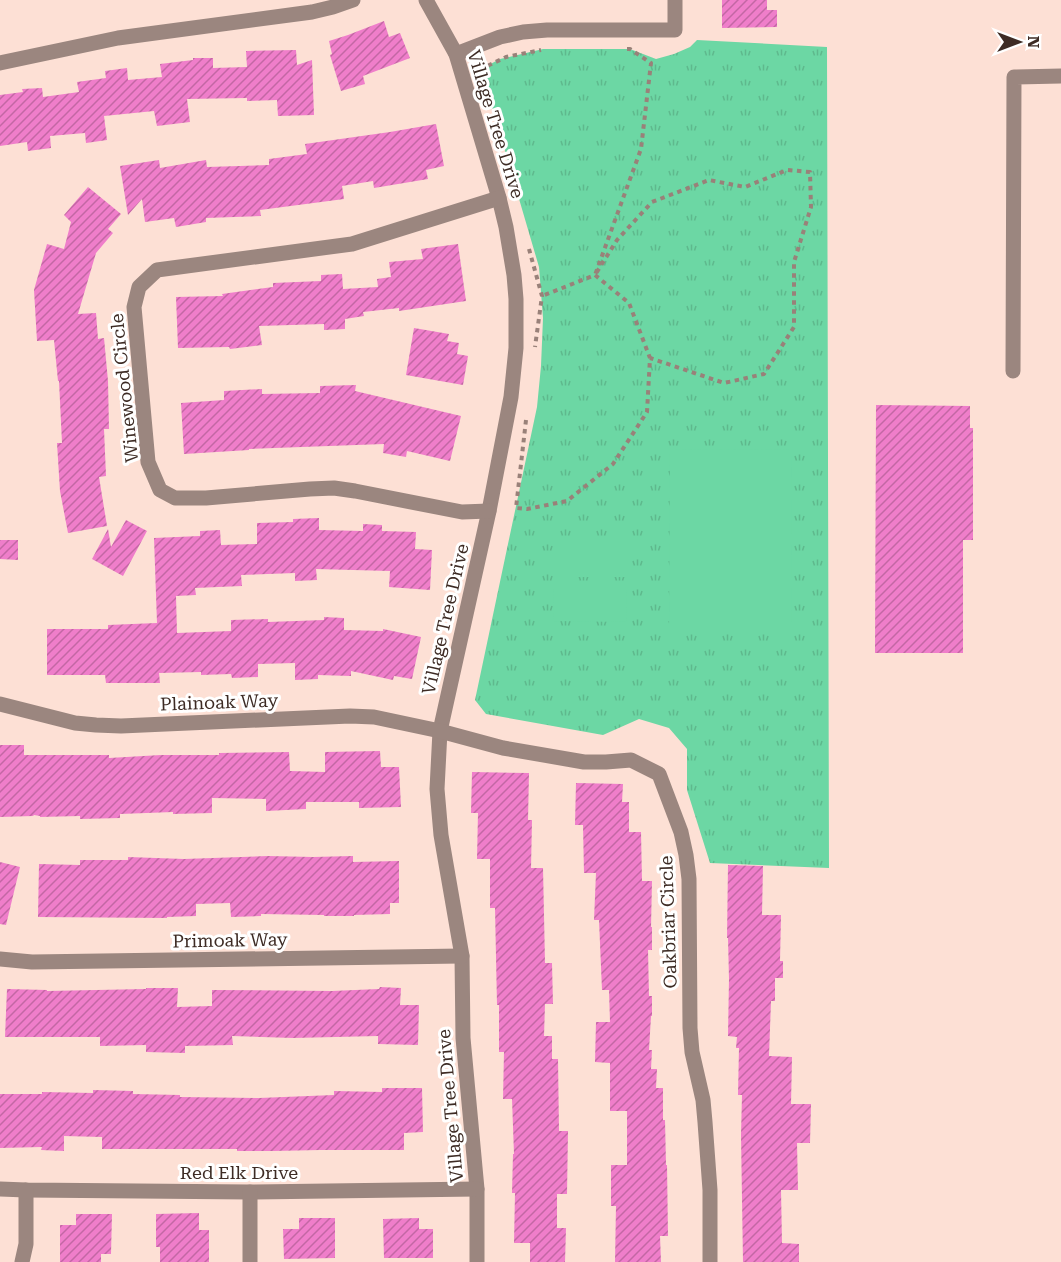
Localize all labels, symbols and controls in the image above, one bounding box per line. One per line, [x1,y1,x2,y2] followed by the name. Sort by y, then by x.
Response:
[989,12,1049,72] north arrow
[1024,36,1043,48] text: N
[463,47,529,201] street label: Village Tree Drive
[106,312,142,463] street label: Winewood Circle
[417,542,473,696] street label: Village Tree Drive
[160,689,279,715] street label: Plainoak Way
[655,855,681,989] street label: Oakbriar Circle
[172,928,288,952] street label: Primoak Way
[433,1028,467,1184] street label: Village Tree Drive
[180,1162,298,1183] street label: Red Elk Drive

